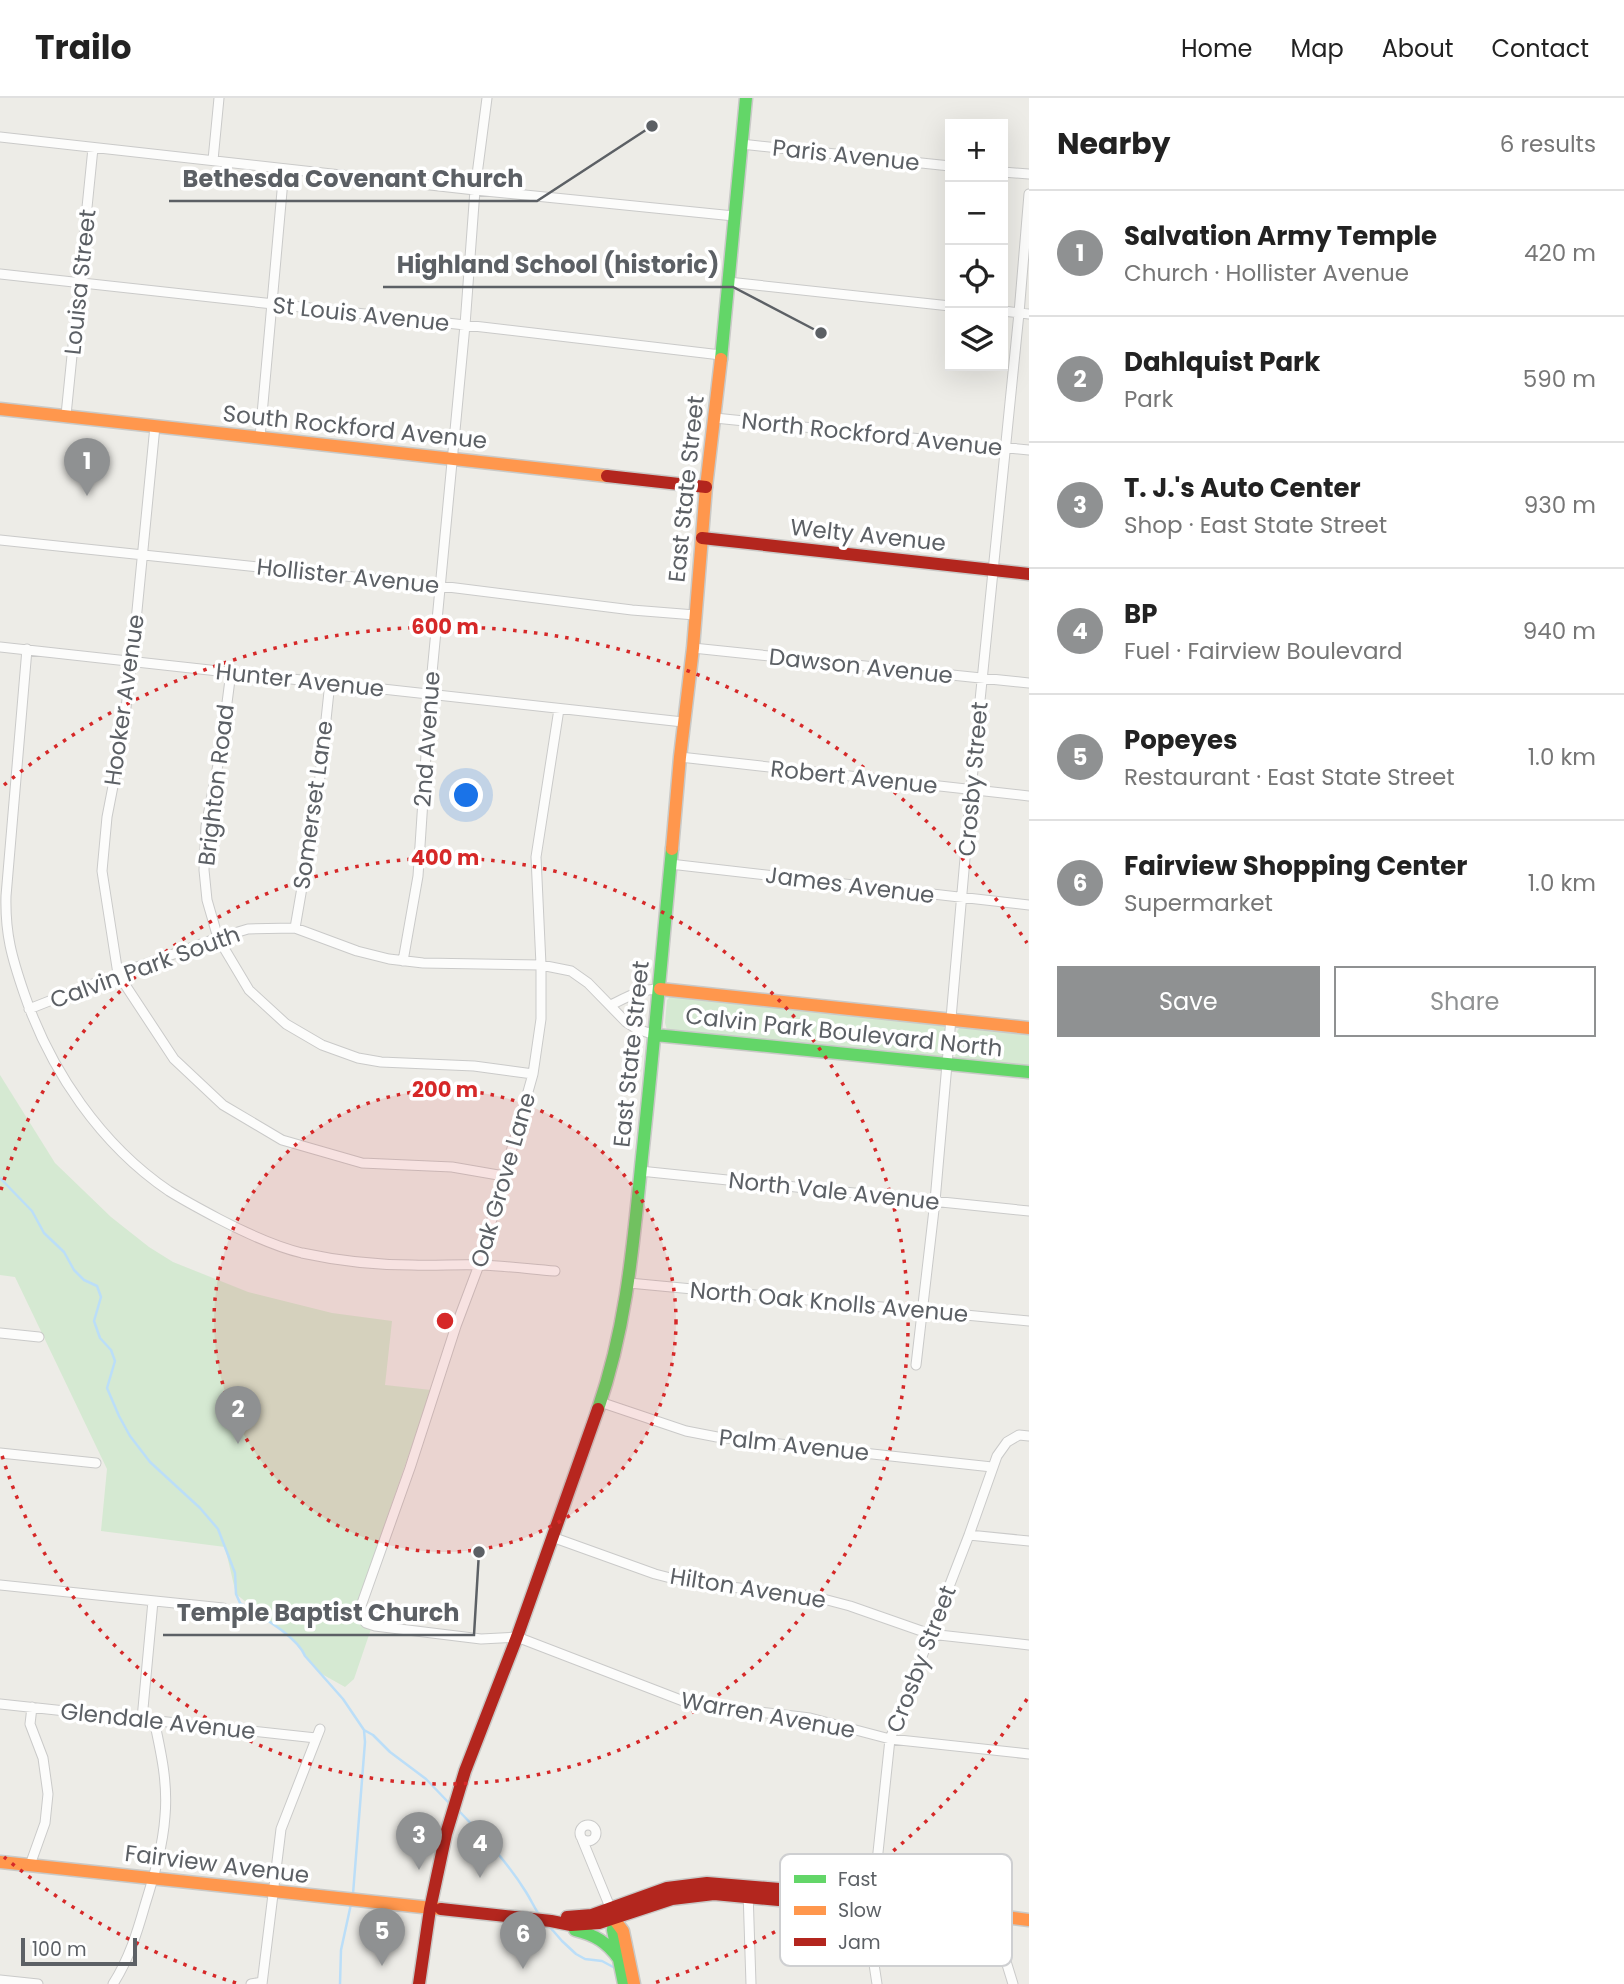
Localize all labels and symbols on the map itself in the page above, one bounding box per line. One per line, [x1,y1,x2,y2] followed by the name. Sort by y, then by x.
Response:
[771,131,921,179] street label: Paris Avenue
[169,156,537,201] callout: Bethesda Covenant Church
[183,162,523,195] text: Bethesda Covenant Church
[56,208,104,356] street label: Louisa Street
[383,242,733,287] callout: Highland School (historic)
[397,248,719,281] text: Highland School (historic)
[271,289,451,339] street label: St Louis Avenue
[660,394,712,584] street label: East State Street
[221,397,489,457] street label: South Rockford Avenue
[740,404,1004,464] street label: North Rockford Avenue
[64,438,110,496] pin: 1
[789,511,947,559] street label: Welty Avenue
[255,551,441,601] street label: Hollister Avenue
[96,612,152,788] street label: Hooker Avenue
[411,612,479,641] text: 600 m
[768,640,954,692] street label: Dawson Avenue
[214,655,386,705] street label: Hunter Avenue
[406,670,448,808] street label: 2nd Avenue
[950,700,996,858] street label: Crosby Street
[190,702,242,868] street label: Brighton Road
[285,719,341,891] street label: Somerset Lane
[769,752,939,802] street label: Robert Avenue
[449,778,483,812] your location
[411,843,479,872] text: 400 m
[764,859,936,911] street label: James Avenue
[46,918,244,1016] street label: Calvin Park South
[605,959,657,1149] street label: East State Street
[684,999,1004,1065] street label: Calvin Park Boulevard North
[412,1075,478,1104] text: 200 m
[463,1089,543,1271] street label: Oak Grove Lane
[727,1164,941,1218] street label: North Vale Avenue
[688,1274,970,1330] street label: North Oak Knolls Avenue
[433,1309,457,1333] centre of rings
[215,1386,261,1444] pin: 2
[717,1421,871,1469] street label: Palm Avenue
[668,1560,828,1616] street label: Hilton Avenue
[878,1581,964,1737] street label: Crosby Street
[163,1590,474,1635] callout: Temple Baptist Church
[177,1596,459,1629] text: Temple Baptist Church
[678,1684,858,1746] street label: Warren Avenue
[59,1695,257,1747] street label: Glendale Avenue
[396,1812,442,1870] pin: 3
[457,1820,503,1878] pin: 4
[123,1837,311,1891] street label: Fairview Avenue
[780,1854,1012,1966] legend
[838,1866,877,1893] text: Fast
[838,1897,882,1924] text: Slow
[359,1908,405,1966] pin: 5
[500,1911,546,1969] pin: 6
[838,1929,880,1956] text: Jam
[21,1935,136,1967] scale bar

